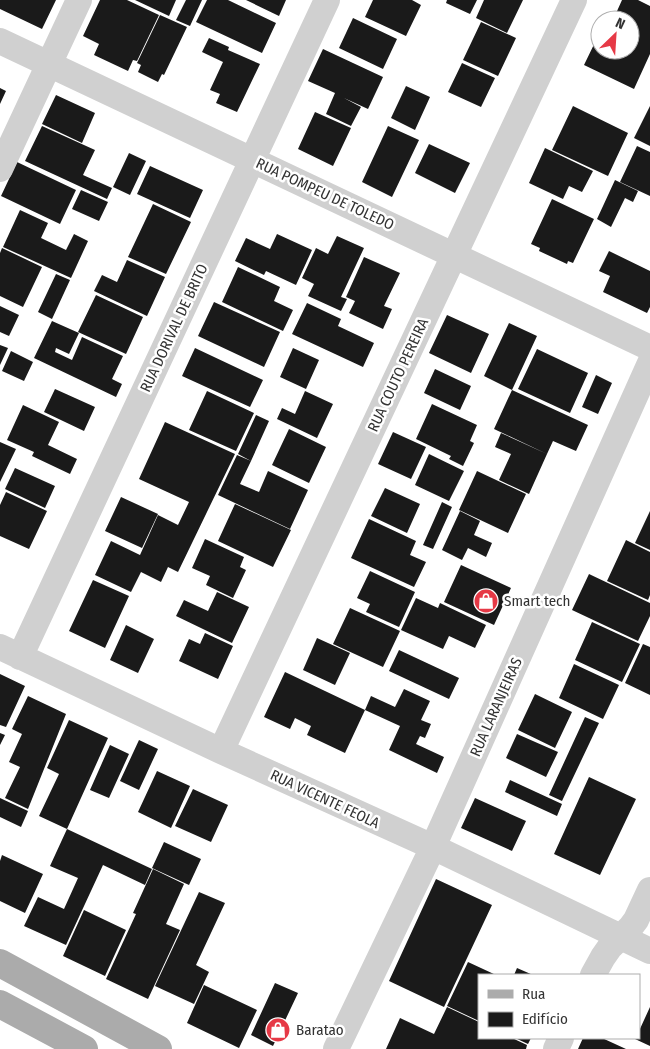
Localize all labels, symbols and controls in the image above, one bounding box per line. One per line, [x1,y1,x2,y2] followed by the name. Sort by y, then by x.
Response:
[590,10,640,60] north arrow
[613,14,628,33] text: N
[253,154,397,234] street label: RUA POMPEU DE TOLEDO
[136,261,212,395] street label: RUA DORIVAL DE BRITO
[364,315,432,435] street label: RUA COUTO PEREIRA
[473,588,499,614] shop icon: Smart tech
[504,592,570,610] place label: Smart tech
[466,655,526,759] street label: RUA LARANJEIRAS
[268,766,383,832] street label: RUA VICENTE FEOLA
[478,974,640,1039] legend
[522,985,545,1003] text: Rua
[522,1010,568,1028] text: Edifício
[265,1017,291,1043] shop icon: Baratao
[296,1021,344,1039] place label: Baratao

